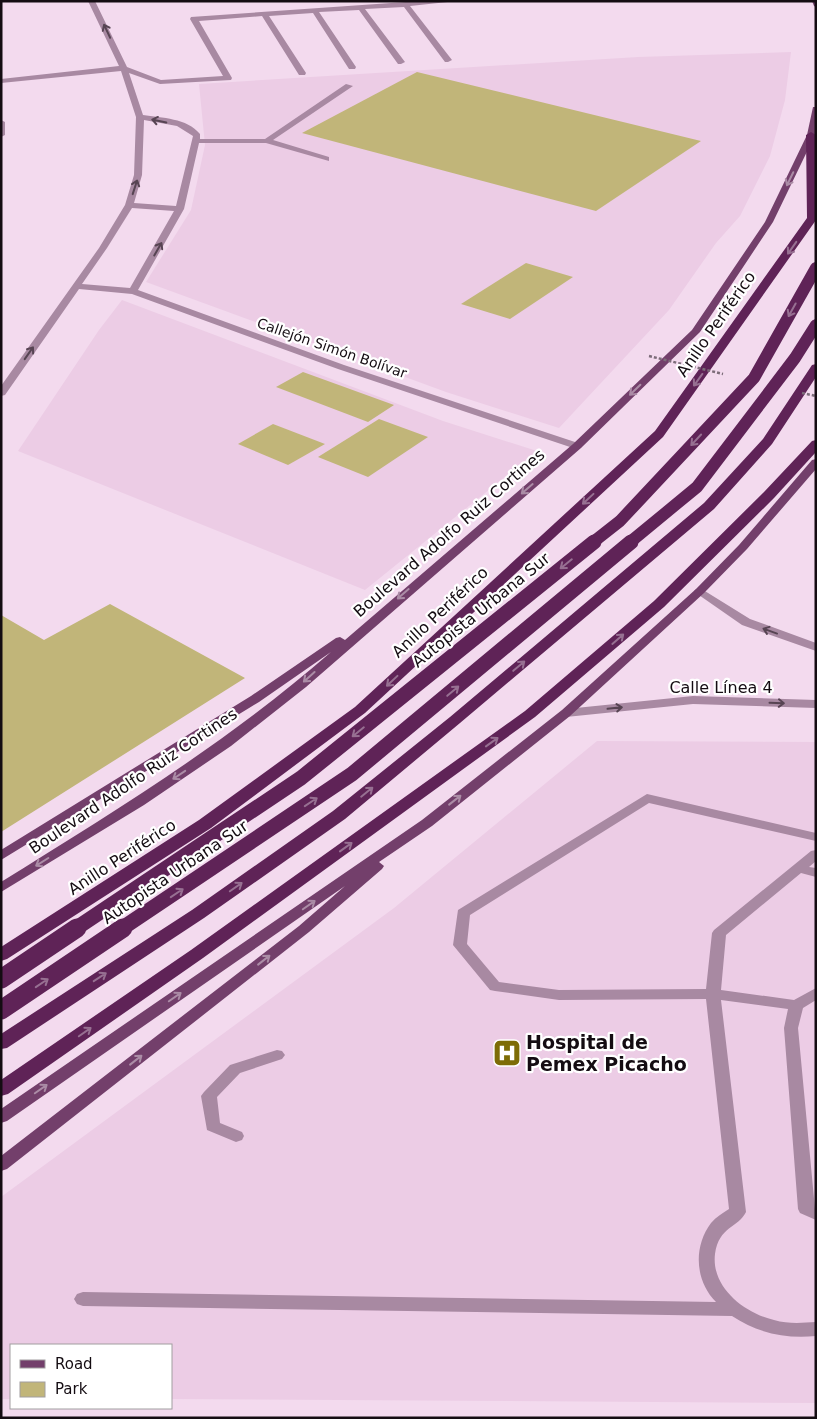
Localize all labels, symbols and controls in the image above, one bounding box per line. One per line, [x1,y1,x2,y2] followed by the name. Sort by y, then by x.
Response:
[102,24,111,39] one-way arrow
[152,116,168,125] one-way arrow
[785,171,794,186] one-way arrow
[130,179,140,195] one-way arrow
[786,240,797,254] one-way arrow
[153,242,163,256] one-way arrow
[673,268,759,380] street label: Anillo Periférico
[787,303,797,318] one-way arrow
[255,315,409,381] street label: Callejón Simón Bolívar
[24,346,34,360] one-way arrow
[693,373,703,387] one-way arrow
[628,384,641,396] one-way arrow
[690,434,702,446] one-way arrow
[350,445,548,621] street label: Boulevard Adolfo Ruiz Cortines
[521,483,534,494] one-way arrow
[582,493,595,505] one-way arrow
[408,548,554,671] street label: Autopista Urbana Sur
[560,559,573,570] one-way arrow
[388,563,492,661] street label: Anillo Periférico
[397,589,410,600] one-way arrow
[763,626,778,635] one-way arrow
[611,633,624,645] one-way arrow
[513,660,526,672] one-way arrow
[303,672,316,683] one-way arrow
[385,675,398,687] one-way arrow
[669,678,773,697] street label: Calle Línea 4
[446,686,459,697] one-way arrow
[768,698,784,708] one-way arrow
[606,703,622,713] one-way arrow
[25,704,241,858] street label: Boulevard Adolfo Ruiz Cortines
[352,727,365,738] one-way arrow
[485,737,499,747] one-way arrow
[172,770,186,780] one-way arrow
[360,786,373,797] one-way arrow
[448,795,461,806] one-way arrow
[304,797,318,807] one-way arrow
[65,815,179,899] street label: Anillo Periférico
[99,816,252,928] street label: Autopista Urbana Sur
[339,842,353,852] one-way arrow
[36,858,50,868] one-way arrow
[229,882,243,892] one-way arrow
[169,887,183,897] one-way arrow
[301,900,315,910] one-way arrow
[257,954,270,965] one-way arrow
[93,972,107,982] one-way arrow
[34,978,48,988] one-way arrow
[168,992,182,1002] one-way arrow
[77,1027,91,1037] one-way arrow
[526,1031,687,1075] place label: Hospital de Pemex Picacho
[492,1038,522,1068] hospital icon: Hospital de Pemex Picacho
[129,1054,142,1065] one-way arrow
[34,1084,48,1094] one-way arrow
[10,1344,172,1409] legend
[55,1355,93,1373] text: Road
[55,1380,88,1398] text: Park

